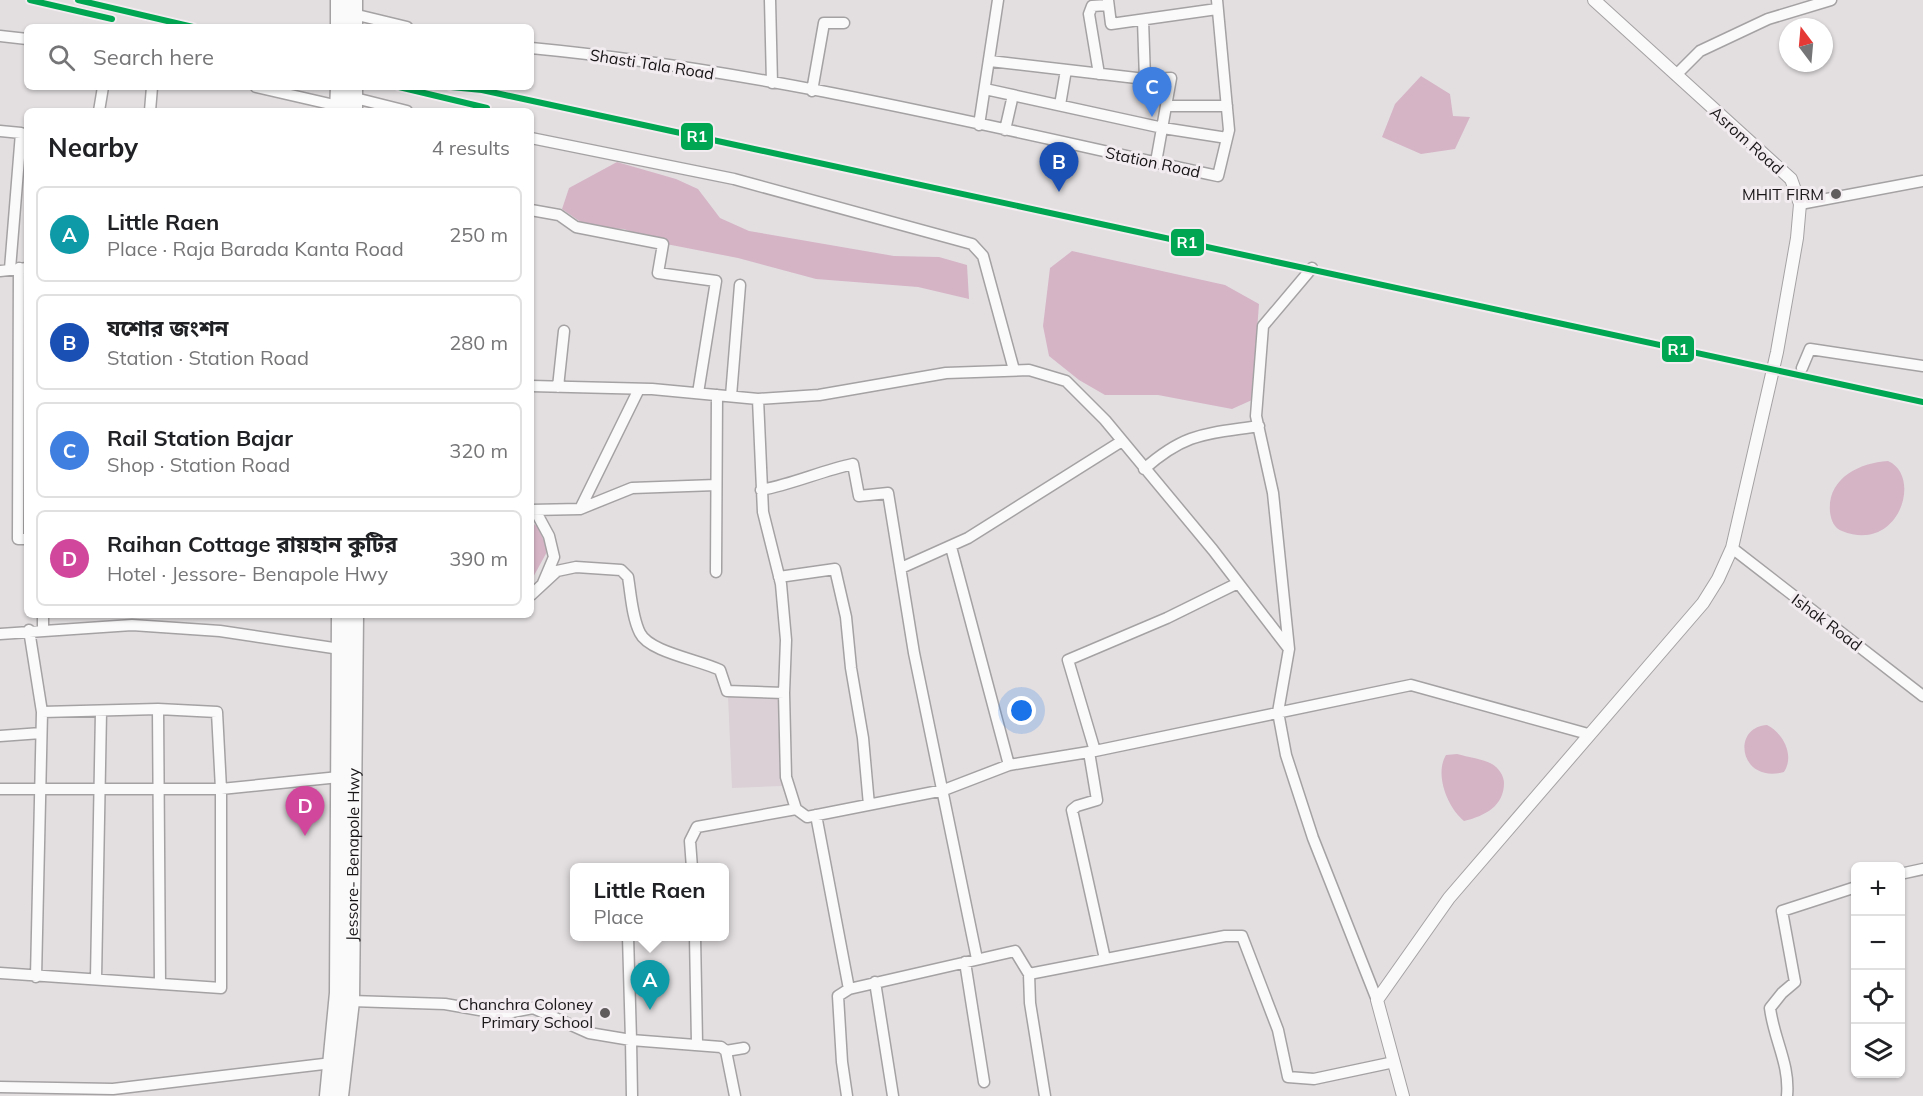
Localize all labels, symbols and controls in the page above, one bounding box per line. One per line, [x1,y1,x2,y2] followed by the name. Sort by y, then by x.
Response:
[1779,18,1833,72] north arrow
[24,24,534,90] search box
[45,41,78,74] icon: search
[93,43,214,71] text: Search here
[589,44,715,84] street label: Shasti Tala Road
[1132,68,1172,117] pin: C
[1706,102,1788,178] street label: Asrom Road
[680,122,714,151] line badge: R1
[687,126,707,146] text: R1
[48,131,138,164] text: Nearby
[432,135,510,160] text: 4 results
[1040,142,1078,192] pin: B
[1104,142,1202,182] street label: Station Road
[1742,184,1824,204] place label: MHIT FIRM
[1829,187,1843,201] marker: MHIT FIRM
[107,208,219,236] text: Little Raen
[62,222,77,247] text: A
[449,222,508,247] text: 250 m
[1170,228,1205,257] line badge: R1
[1177,232,1197,252] text: R1
[107,236,404,261] text: Place · Raja Barada Kanta Road
[107,314,228,342] text: যশোর জংশন
[63,330,76,355] text: B
[449,330,508,355] text: 280 m
[1661,335,1695,363] line badge: R1
[1668,339,1688,359] text: R1
[107,345,309,370] text: Station · Station Road
[107,424,293,452] text: Rail Station Bajar
[63,438,76,463] text: C
[449,438,508,463] text: 320 m
[107,452,290,477] text: Shop · Station Road
[107,530,397,558] text: Raihan Cottage রায়হান কুটির
[62,546,77,571] text: D
[449,546,508,571] text: 390 m
[107,561,388,586] text: Hotel · Jessore- Benapole Hwy
[1788,589,1866,655] street label: Ishak Road
[1007,696,1036,725] your location
[342,767,363,942] street label: Jessore- Benapole Hwy
[286,786,324,836] pin: D
[1851,862,1905,1078] map controls
[1851,862,1905,916] button: +
[570,863,729,941] popup
[593,876,706,904] text: Little Raen
[593,904,644,929] text: Place
[1851,916,1905,970] button: −
[630,960,670,1010] pin: A
[1851,970,1905,1024] button: locate
[458,994,593,1032] place label: Chanchra Coloney Primary School
[598,1006,612,1020] marker: Chanchra Coloney Primary School
[1851,1024,1905,1078] button: layers

